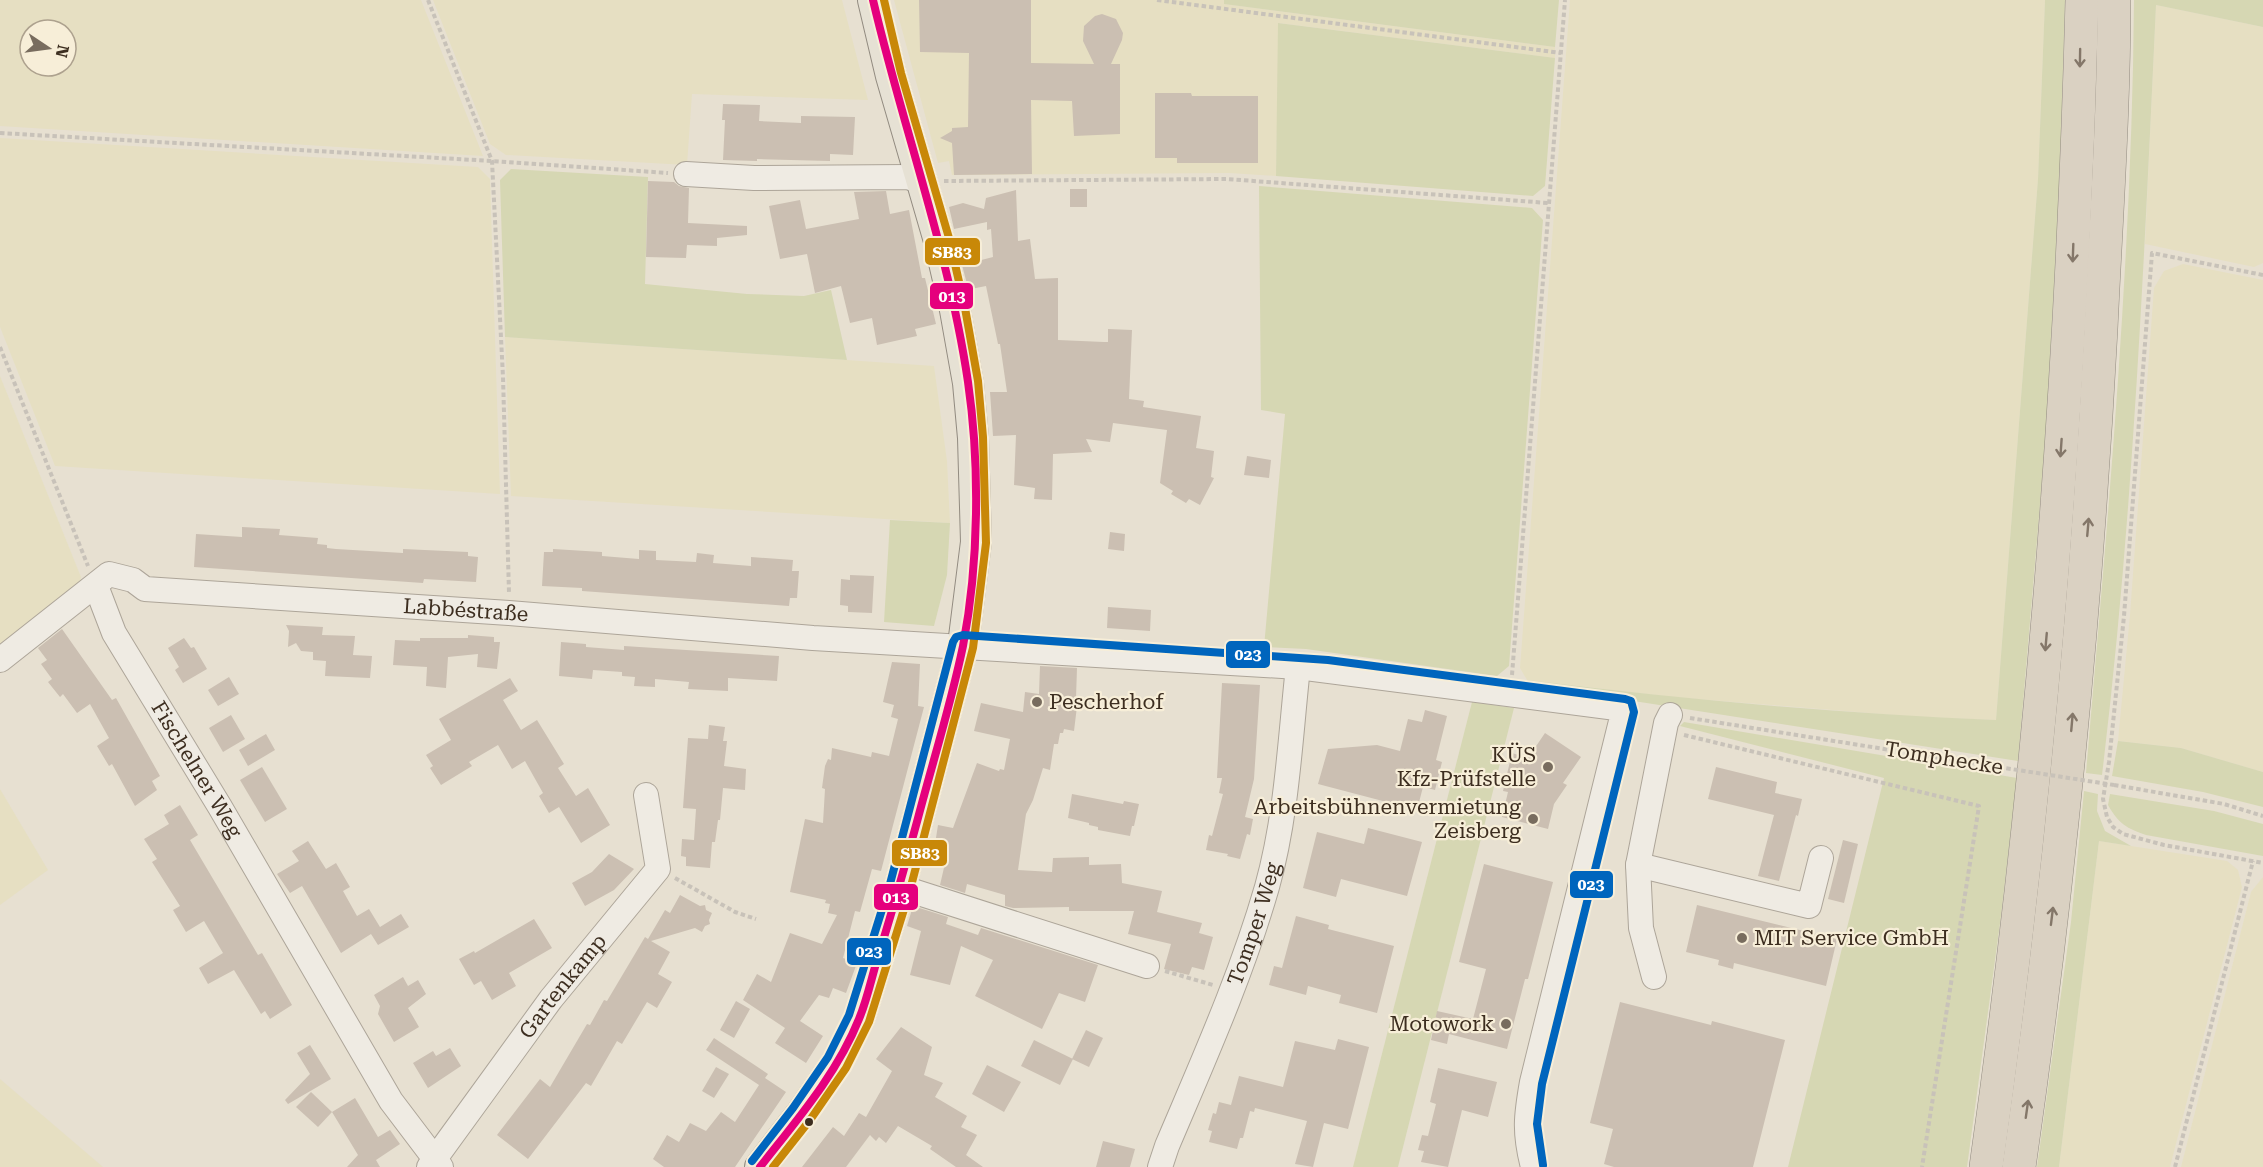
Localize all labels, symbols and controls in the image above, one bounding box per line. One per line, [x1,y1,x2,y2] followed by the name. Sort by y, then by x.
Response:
[18,18,78,78] north arrow
[51,43,73,59] text: N
[2075,48,2086,68] one-way arrow
[924,237,981,266] line badge: SB83
[932,243,972,262] text: SB83
[2068,243,2079,263] one-way arrow
[929,282,974,310] line badge: 013
[939,287,965,306] text: 013
[2055,437,2066,457] one-way arrow
[2083,518,2094,538] one-way arrow
[402,594,529,627] street label: Labbéstraße
[2040,632,2051,652] one-way arrow
[1225,640,1271,669] line badge: 023
[1235,645,1261,664] text: 023
[1049,690,1164,714] place label: Pescherhof
[1030,695,1044,709] marker: Pescherhof
[146,697,247,842] street label: Fischelner Weg
[2067,712,2078,732] one-way arrow
[1883,737,2005,779] street label: Tomphecke
[1397,742,1536,791] place label: KÜS Kfz-Prüfstelle
[1541,760,1555,774] marker: KÜS Kfz-Prüfstelle
[1254,795,1521,843] place label: Arbeitsbühnenvermietung Zeisberg
[1526,812,1540,826] marker: Arbeitsbühnenvermietung Zeisberg
[891,839,948,867] line badge: SB83
[900,844,940,863] text: SB83
[1223,860,1285,989] street label: Tomper Weg
[1569,870,1614,899] line badge: 023
[1578,875,1604,894] text: 023
[873,883,919,911] line badge: 013
[883,888,909,907] text: 013
[2047,906,2058,926] one-way arrow
[1754,926,1949,950] place label: MIT Service GmbH
[514,929,611,1043] street label: Gartenkamp
[1735,931,1749,945] marker: MIT Service GmbH
[846,937,892,966] line badge: 023
[856,942,882,961] text: 023
[1389,1012,1494,1036] place label: Motowork
[1499,1017,1513,1031] marker: Motowork
[2022,1100,2033,1120] one-way arrow
[803,1116,815,1128] unlabelled marker

